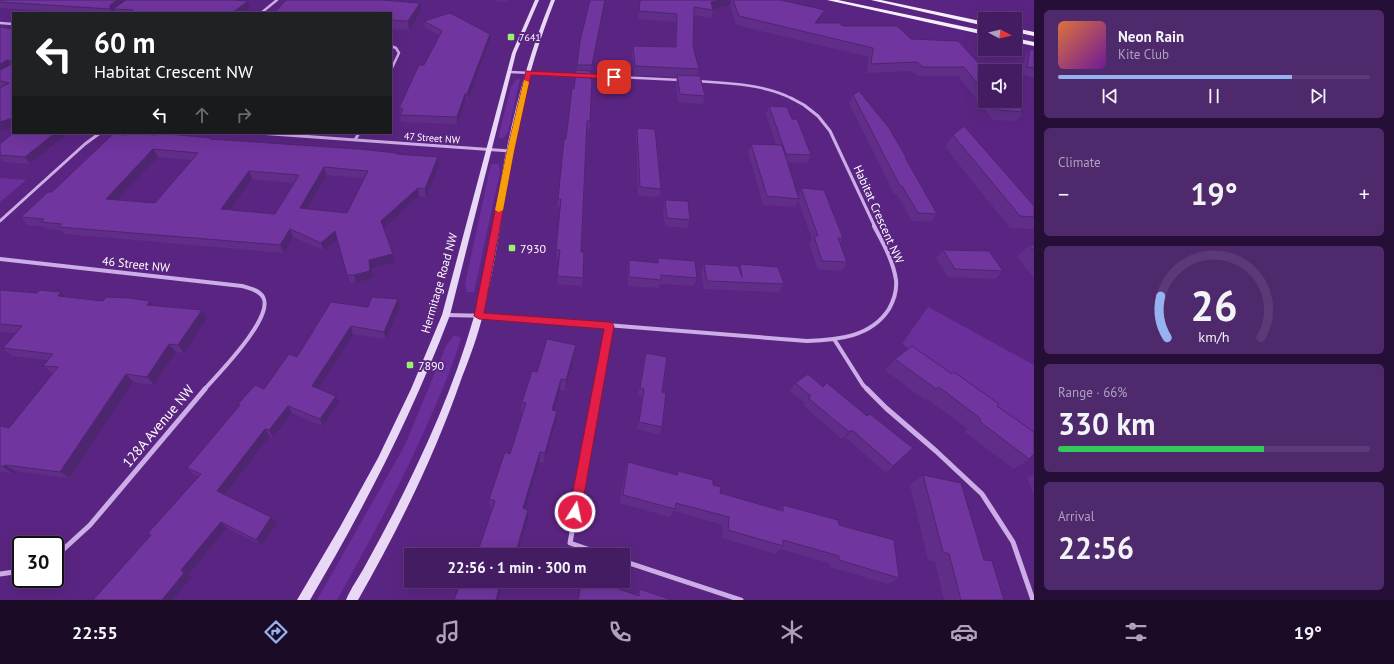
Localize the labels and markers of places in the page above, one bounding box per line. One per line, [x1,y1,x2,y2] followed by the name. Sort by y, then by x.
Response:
[519,31,541,44] place label: 7641
[506,32,516,42] marker: 7641
[597,60,631,94] pin
[520,241,547,256] place label: 7930
[507,243,517,253] marker: 7930
[418,358,445,373] place label: 7890
[405,360,415,370] marker: 7890

